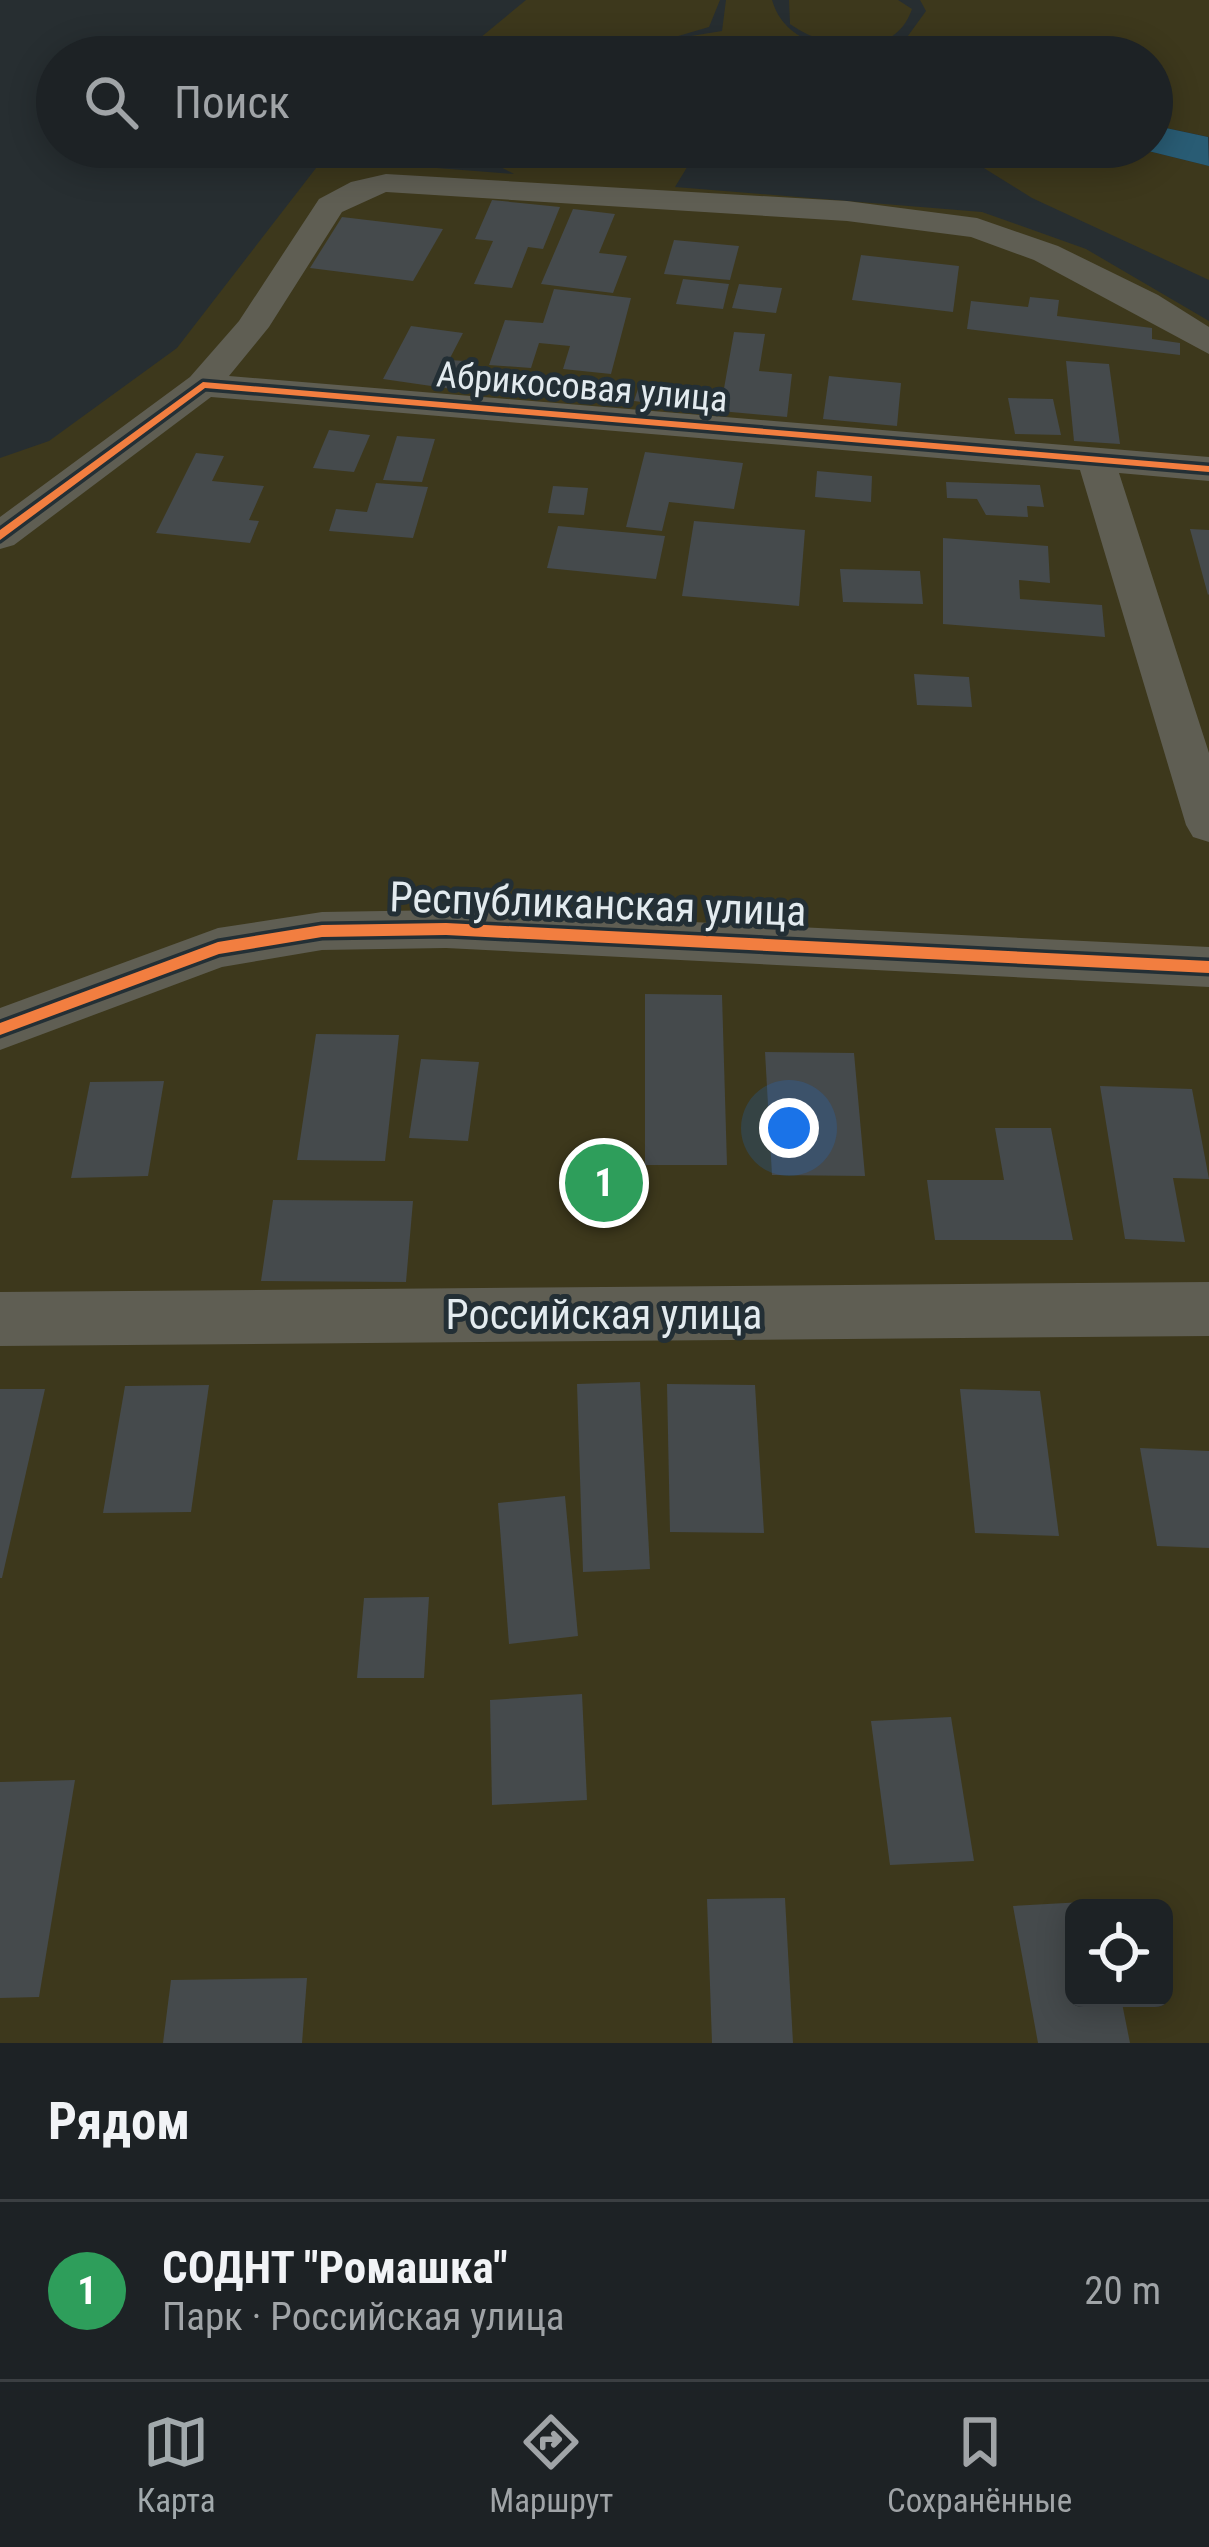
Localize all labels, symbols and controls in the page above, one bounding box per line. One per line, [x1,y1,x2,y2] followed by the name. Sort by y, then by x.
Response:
[36,36,1173,168] search box
[78,69,144,135] icon: search
[174,76,290,129] text: Поиск
[435,353,729,421] street label: Абрикосовая улица
[389,872,807,936] street label: Республиканская улица
[759,1098,819,1158] your location
[565,1138,643,1228] pin: 1
[446,1290,762,1339] street label: Российская улица
[1065,1899,1173,2007] map controls
[1065,1899,1173,2007] button: locate
[48,2092,190,2151] text: Рядом
[162,2241,508,2294] text: СОДНТ "Ромашка"
[77,2268,97,2314] text: 1
[1084,2268,1161,2314] text: 20 m
[162,2294,565,2340] text: Парк · Российская улица
[137,2409,216,2520] tab: Карта
[489,2409,613,2520] tab: Маршрут
[887,2409,1072,2520] tab: Сохранённые

